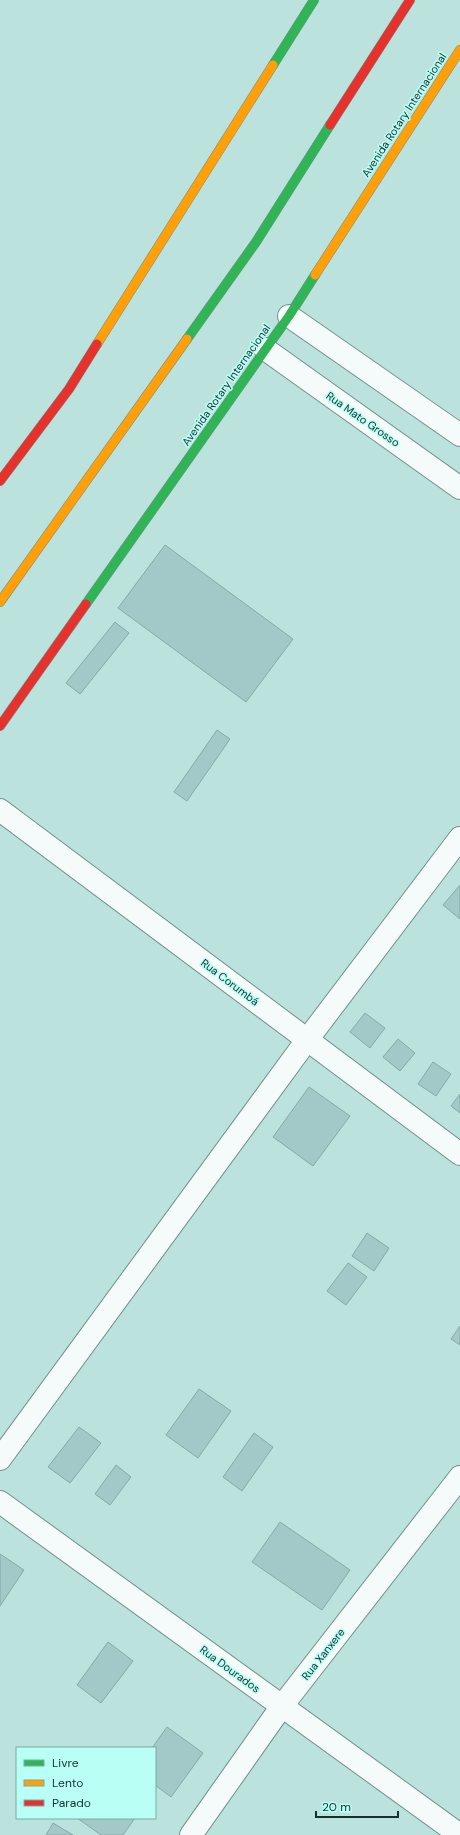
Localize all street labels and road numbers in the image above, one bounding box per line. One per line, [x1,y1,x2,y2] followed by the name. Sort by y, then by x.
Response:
[359,50,449,180] street label: Avenida Rotary Internacional
[179,322,273,448] street label: Avenida Rotary Internacional
[323,388,403,450] street label: Rua Mato Grosso
[198,956,262,1008] street label: Rua Corumbá
[298,1625,348,1683] street label: Rua Xanxere
[197,1642,263,1696] street label: Rua Dourados

